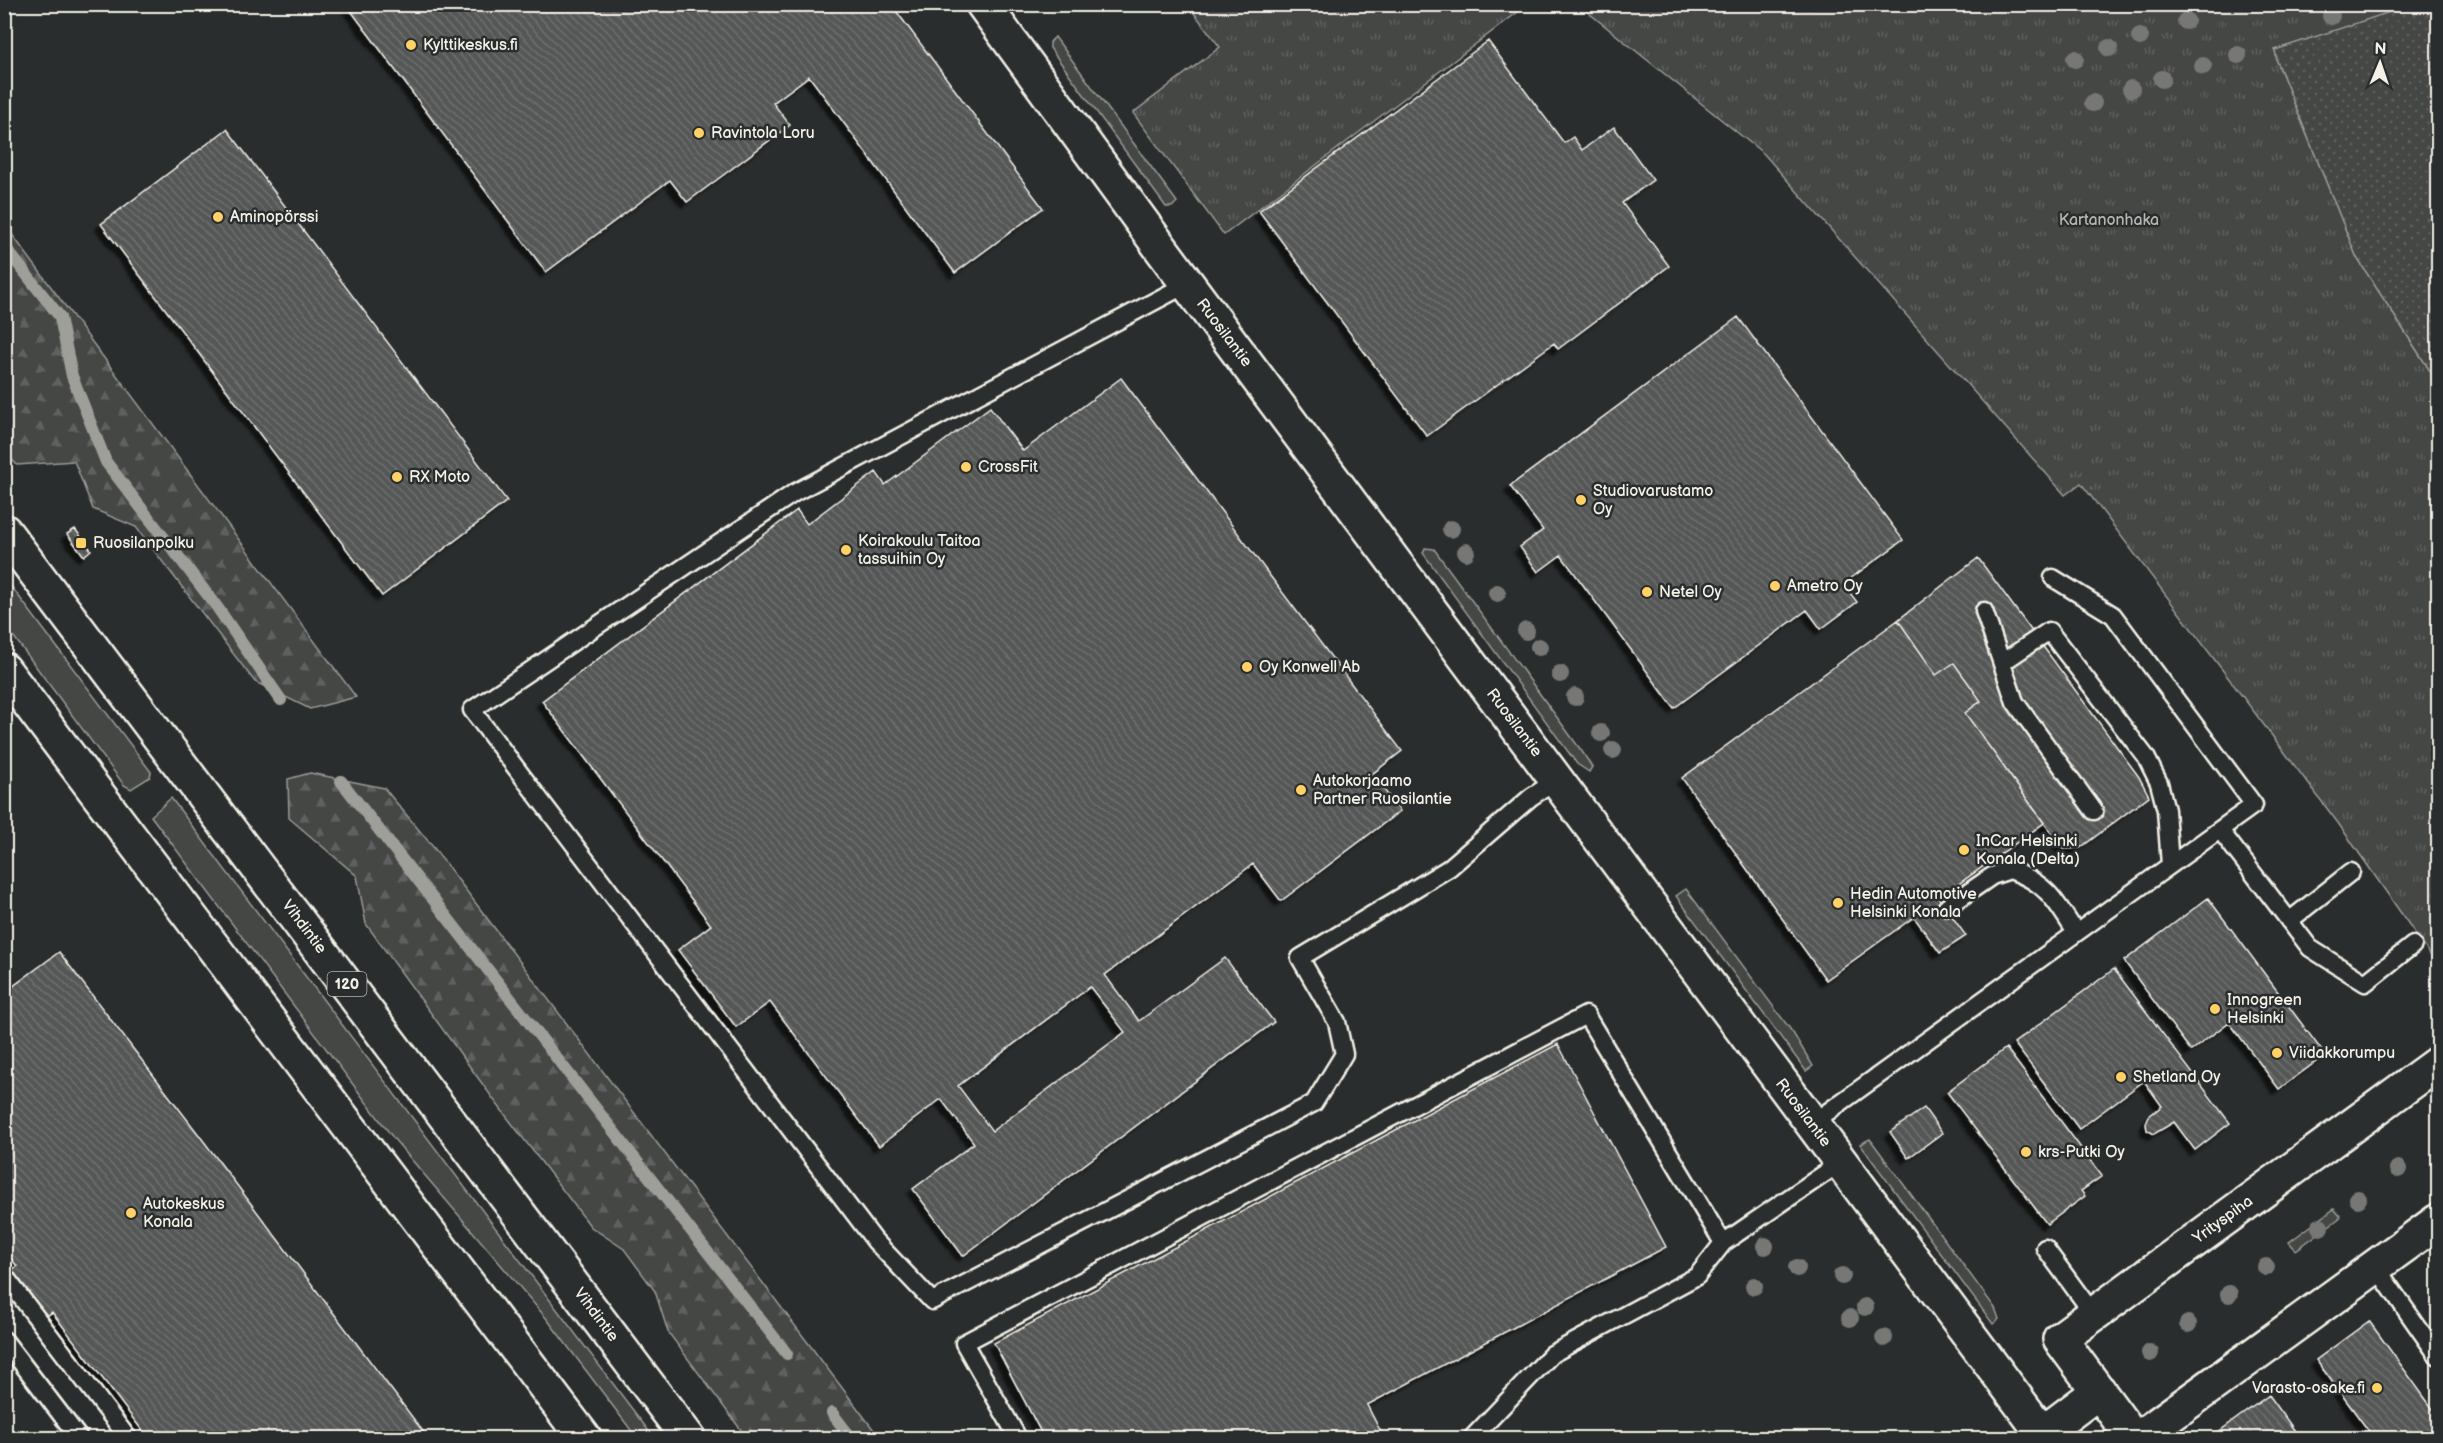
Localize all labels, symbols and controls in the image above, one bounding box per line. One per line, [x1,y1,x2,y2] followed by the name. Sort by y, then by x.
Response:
[2350,33,2410,93] north arrow
[423,36,518,55] place label: Kylttikeskus.fi
[404,38,418,52] marker: Kylttikeskus.fi
[2374,40,2387,59] text: N
[711,124,815,143] place label: Ravintola Loru
[692,126,706,140] marker: Ravintola Loru
[230,208,319,227] place label: Aminopörssi
[211,210,225,224] marker: Aminopörssi
[2059,211,2159,230] park label: Kartanonhaka
[1192,295,1256,371] street label: Ruosilantie
[978,458,1038,477] place label: CrossFit
[959,460,973,474] marker: CrossFit
[409,468,470,487] place label: RX Moto
[390,470,404,484] marker: RX Moto
[1593,482,1713,519] place label: Studiovarustamo Oy
[1574,493,1588,507] marker: Studiovarustamo Oy
[858,532,981,569] place label: Koirakoulu Taitoa tassuihin Oy
[93,534,194,553] place label: Ruosilanpolku
[74,536,88,550] marker: Ruosilanpolku
[839,543,853,557] marker: Koirakoulu Taitoa tassuihin Oy
[1787,577,1863,596] place label: Ametro Oy
[1768,579,1782,593] marker: Ametro Oy
[1659,583,1723,602] place label: Netel Oy
[1640,585,1654,599] marker: Netel Oy
[1259,658,1360,677] place label: Oy Konwell Ab
[1240,660,1254,674] marker: Oy Konwell Ab
[1482,685,1546,761] street label: Ruosilantie
[1313,772,1452,809] place label: Autokorjaamo Partner Ruosilantie
[1294,783,1308,797] marker: Autokorjaamo Partner Ruosilantie
[1976,832,2080,869] place label: InCar Helsinki Konala (Delta)
[1957,843,1971,857] marker: InCar Helsinki Konala (Delta)
[1850,885,1977,922] place label: Hedin Automotive Helsinki Konala
[278,896,331,958] street label: Vihdintie
[1831,896,1845,910] marker: Hedin Automotive Helsinki Konala
[328,972,366,996] road number: 120
[2227,991,2302,1028] place label: Innogreen Helsinki
[2208,1002,2222,1016] marker: Innogreen Helsinki
[2289,1044,2395,1063] place label: Viidakkorumpu
[2270,1046,2284,1060] marker: Viidakkorumpu
[2133,1068,2221,1087] place label: Shetland Oy
[2114,1070,2128,1084] marker: Shetland Oy
[1771,1075,1835,1151] street label: Ruosilantie
[2038,1143,2125,1162] place label: krs-Putki Oy
[2019,1145,2033,1159] marker: krs-Putki Oy
[2188,1192,2257,1249] street label: Yrityspiha
[143,1195,225,1232] place label: Autokeskus Konala
[124,1206,138,1220] marker: Autokeskus Konala
[570,1284,623,1346] street label: Vihdintie
[2252,1379,2365,1398] place label: Varasto-osake.fi
[2370,1381,2384,1395] marker: Varasto-osake.fi

